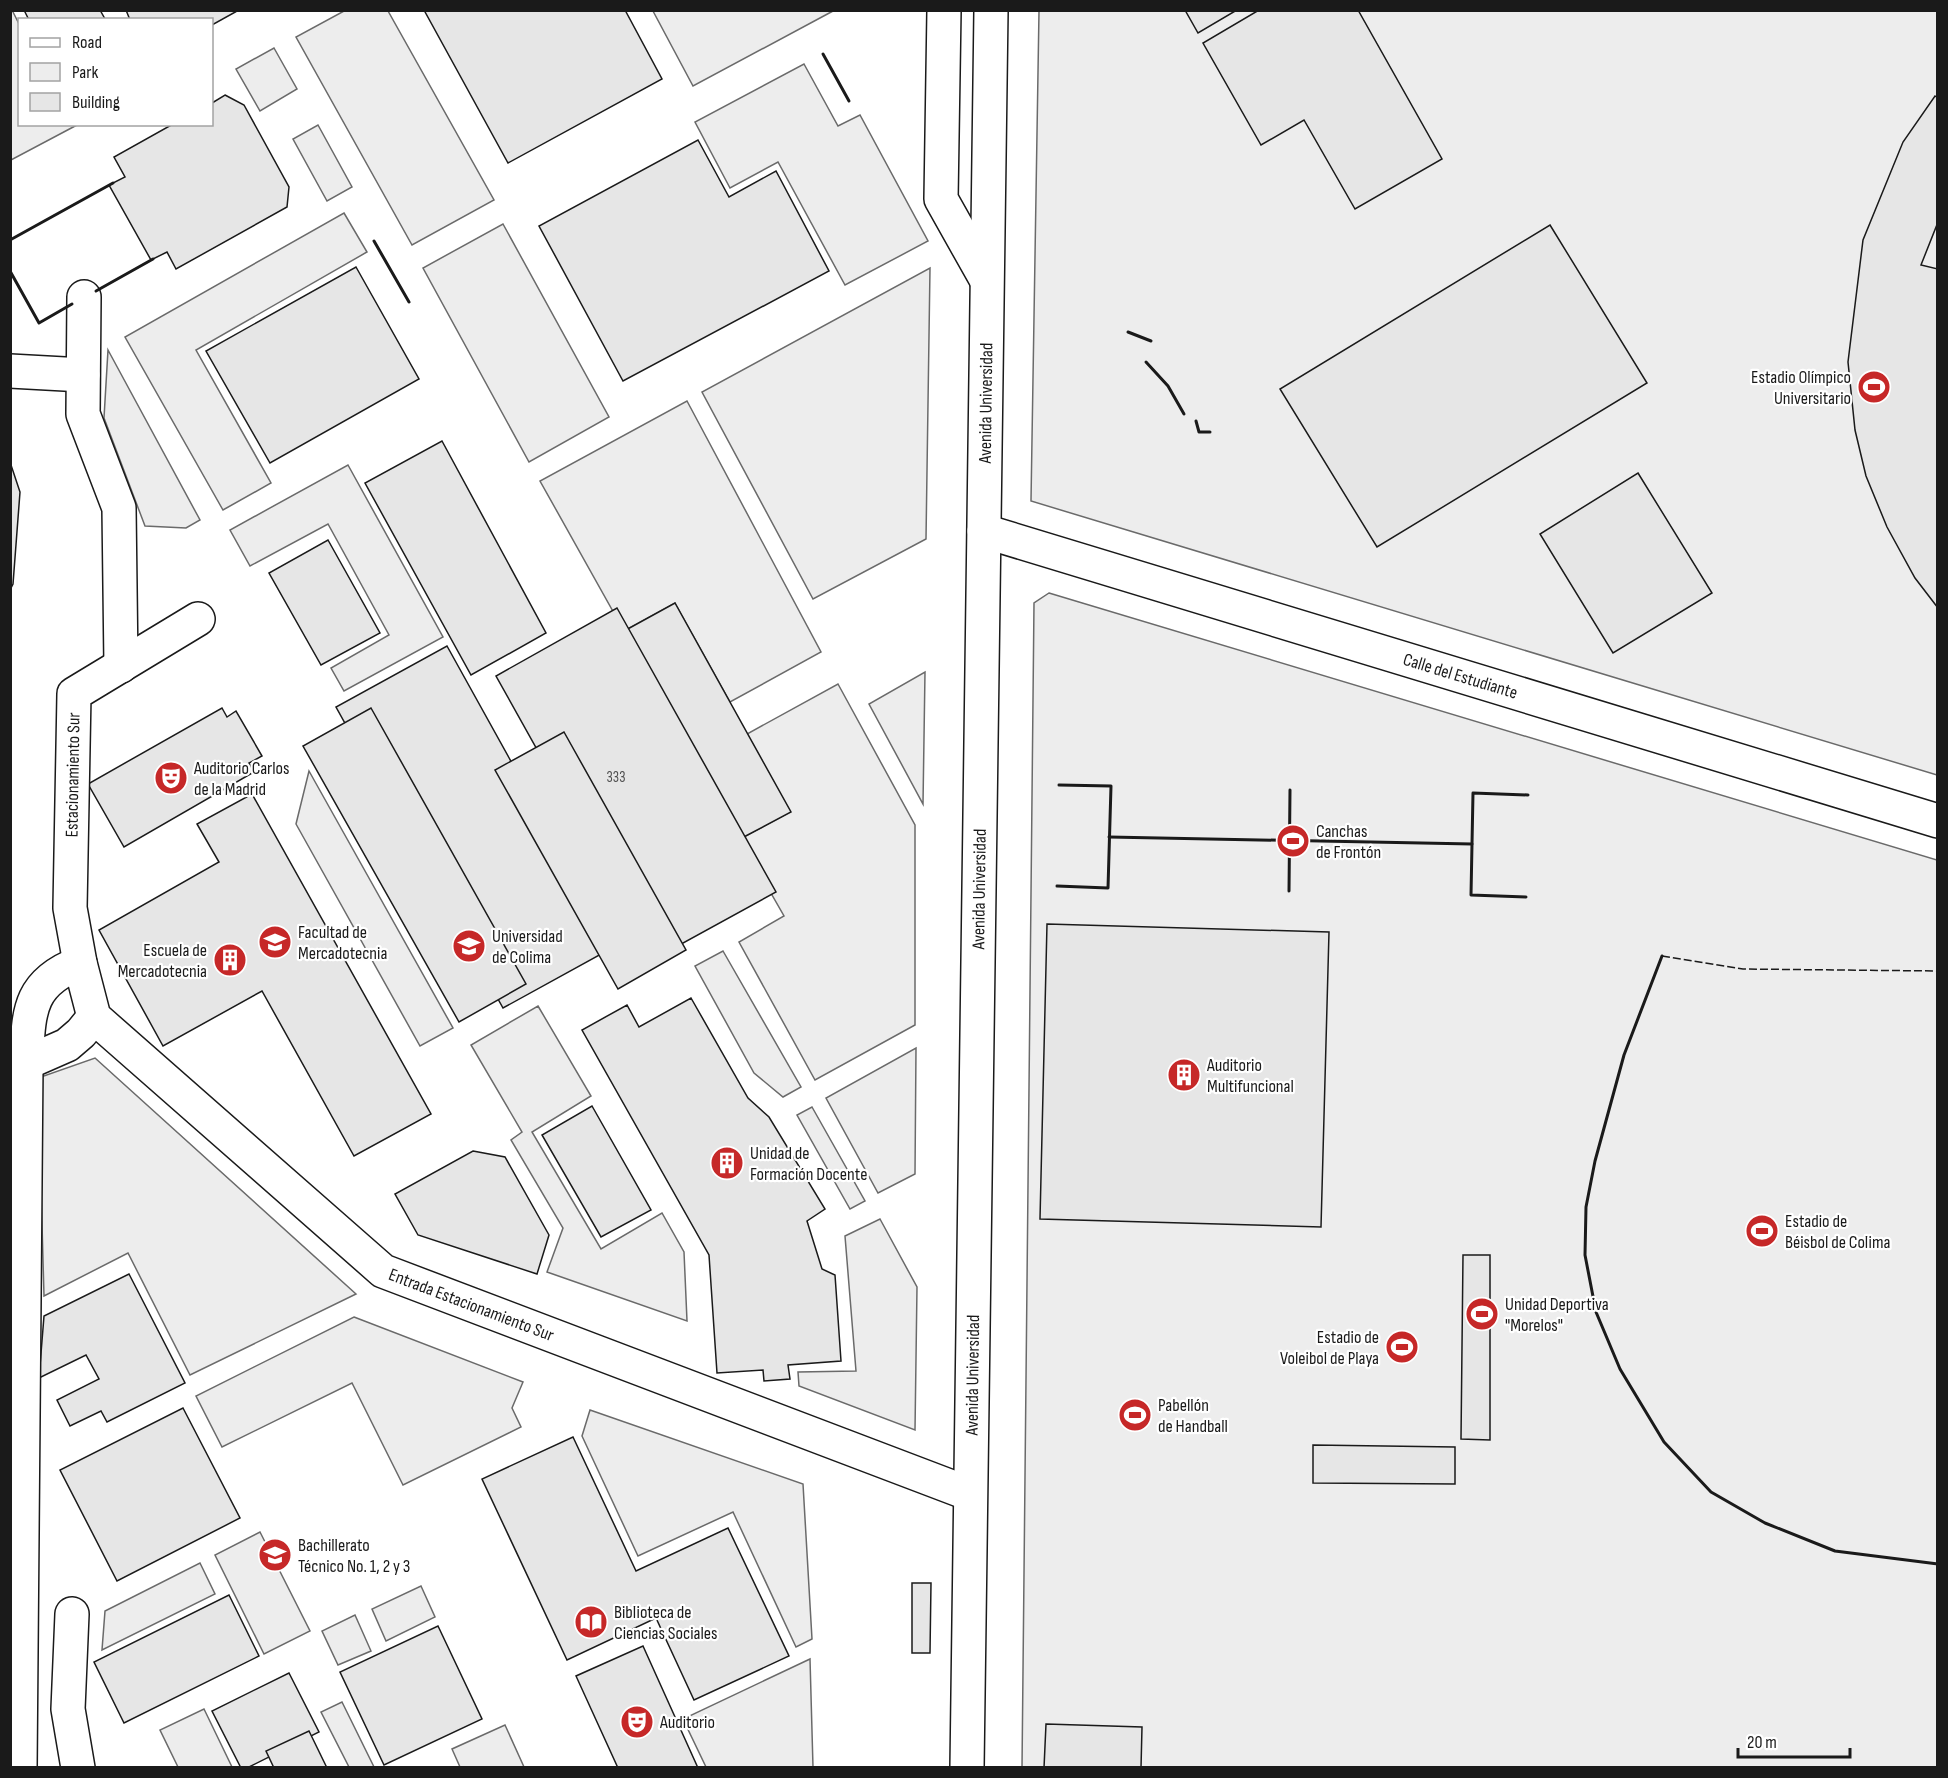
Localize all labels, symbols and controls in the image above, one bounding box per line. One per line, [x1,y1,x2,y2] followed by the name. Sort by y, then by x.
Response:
[18,18,213,126] legend
[72,32,102,53] text: Road
[72,62,98,83] text: Park
[72,92,120,113] text: Building
[974,343,997,465] street label: Avenida Universidad
[1751,367,1851,409] place label: Estadio Olímpico Universitario
[1856,369,1892,405] sports icon: Estadio Olímpico Universitario
[1401,649,1520,703] street label: Calle del Estudiante
[61,712,85,838] street label: Estacionamiento Sur
[193,758,290,800] place label: Auditorio Carlos de la Madrid
[153,760,189,796] theatre icon: Auditorio Carlos de la Madrid
[607,768,625,787] house number: 333
[1316,821,1381,863] place label: Canchas de Frontón
[1275,823,1311,859] sports icon: Canchas de Frontón
[968,829,990,951] street label: Avenida Universidad
[298,922,387,964] place label: Facultad de Mercadotecnia
[257,924,293,960] school or university icon: Facultad de Mercadotecnia
[492,926,563,968] place label: Universidad de Colima
[451,928,487,964] school or university icon: Universidad de Colima
[118,940,207,982] place label: Escuela de Mercadotecnia
[212,942,248,978] building icon: Escuela de Mercadotecnia
[1206,1055,1294,1097] place label: Auditorio Multifuncional
[1166,1057,1202,1093] building icon: Auditorio Multifuncional
[750,1143,867,1185] place label: Unidad de Formación Docente
[709,1145,745,1181] building icon: Unidad de Formación Docente
[1785,1211,1890,1253] place label: Estadio de Béisbol de Colima
[1744,1213,1780,1249] sports icon: Estadio de Béisbol de Colima
[386,1264,557,1345] street label: Entrada Estacionamiento Sur
[1505,1294,1609,1336] place label: Unidad Deportiva "Morelos"
[1464,1296,1500,1332] sports icon: Unidad Deportiva "Morelos"
[961,1315,984,1437] street label: Avenida Universidad
[1280,1327,1379,1369] place label: Estadio de Voleibol de Playa
[1384,1329,1420,1365] sports icon: Estadio de Voleibol de Playa
[1158,1395,1228,1437] place label: Pabellón de Handball
[1117,1397,1153,1433] sports icon: Pabellón de Handball
[298,1535,410,1577] place label: Bachillerato Técnico No. 1, 2 y 3
[257,1537,293,1573] school or university icon: Bachillerato Técnico No. 1, 2 y 3
[614,1602,718,1644] place label: Biblioteca de Ciencias Sociales
[573,1604,609,1640] library icon: Biblioteca de Ciencias Sociales
[619,1704,655,1740] theatre icon: Auditorio
[659,1712,715,1733] place label: Auditorio
[1738,1721,1850,1759] scale bar
[1747,1732,1777,1753] text: 20 m

